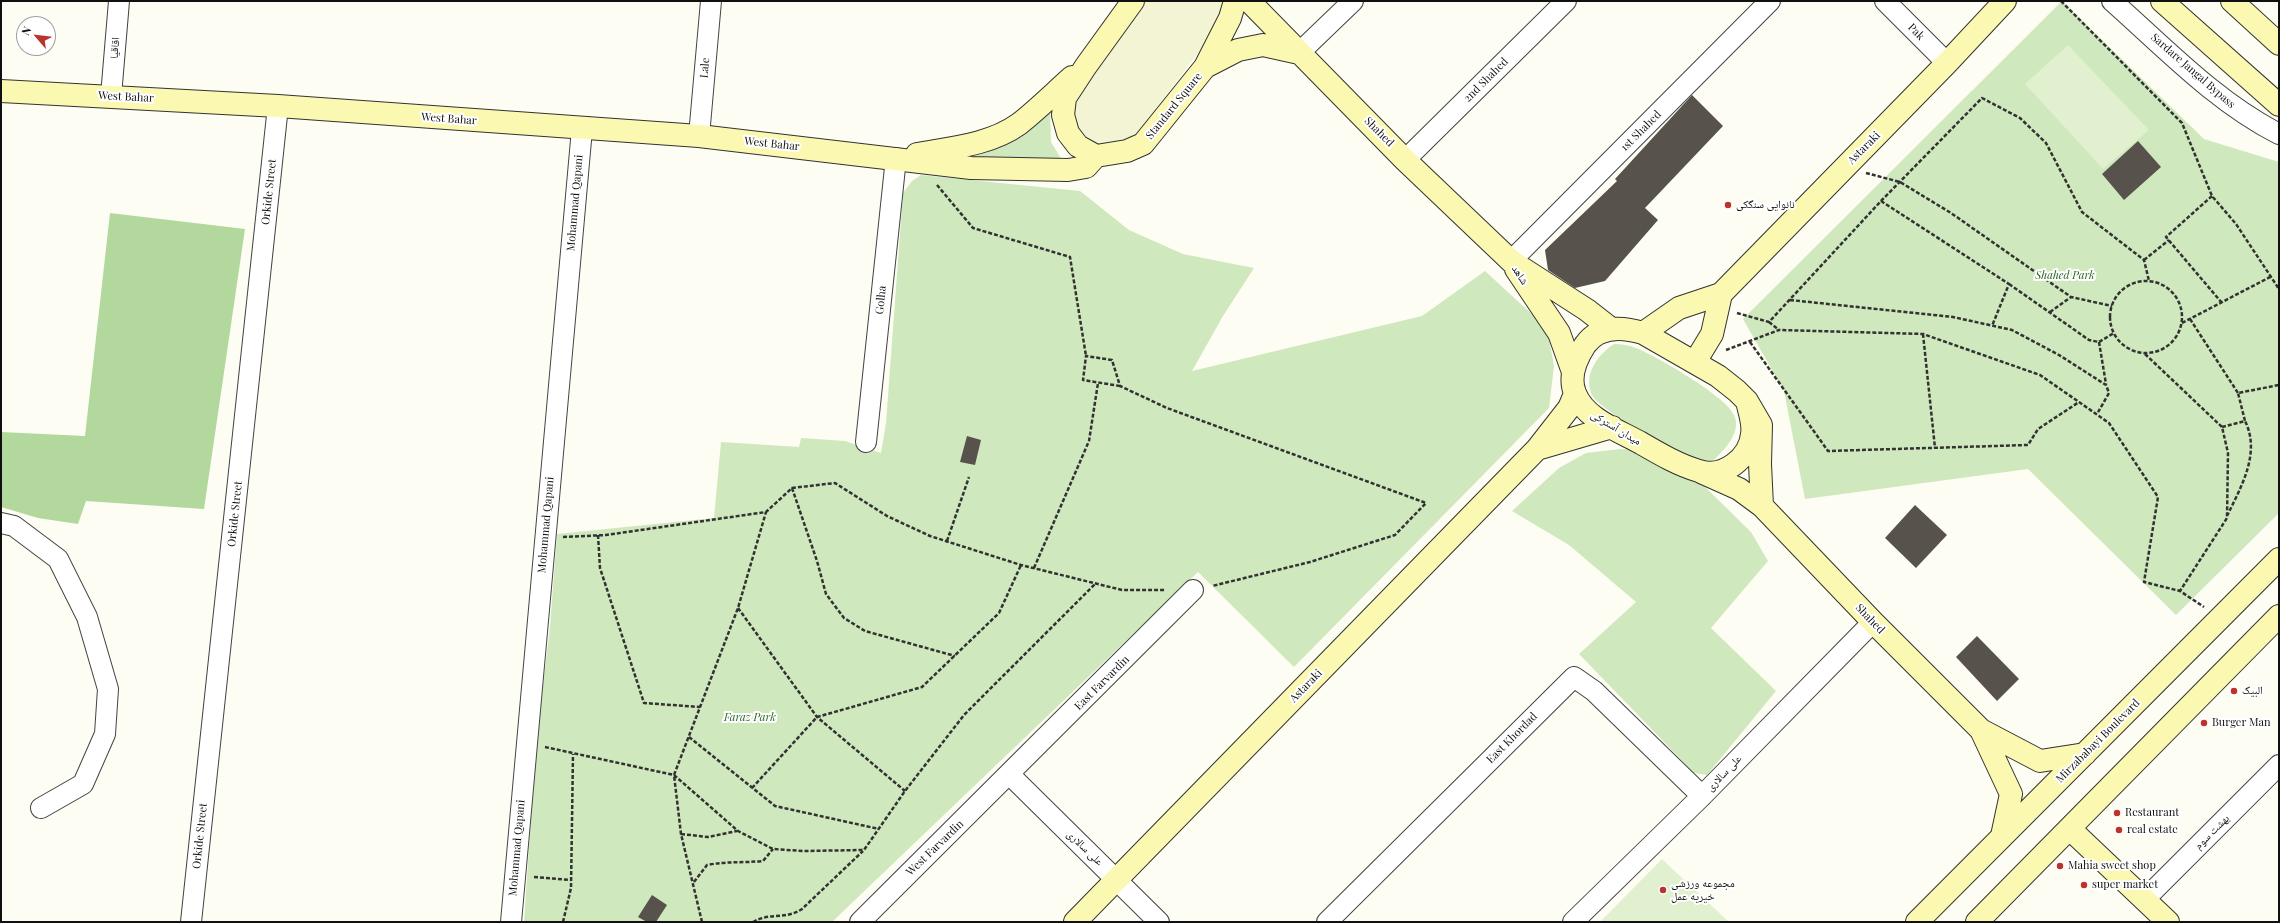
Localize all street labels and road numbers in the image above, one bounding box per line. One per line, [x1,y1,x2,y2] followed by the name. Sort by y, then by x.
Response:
[1905,21,1927,43] street label: Pak
[2148,31,2238,111] street label: Sardare Jangal Bypass
[107,37,123,59] street label: اقاقیا
[1461,55,1511,105] street label: 2nd Shahed
[698,57,712,79] street label: Lale
[1143,70,1205,142] street label: Standard Square
[98,89,154,105] street label: West Bahar
[1618,108,1664,154] street label: 1st Shahed
[421,110,477,128] street label: West Bahar
[1361,114,1397,150] street label: Shahed
[1845,129,1883,167] street label: Astaraki
[744,135,800,153] street label: West Bahar
[564,154,586,252] street label: Mohammad Qapani
[259,158,279,226] street label: Orkide Street
[1509,263,1531,287] street label: شاهد
[873,285,889,315] street label: Golha
[1588,408,1644,448] street label: میدان آسترکی
[535,476,557,574] street label: Mohammad Qapani
[225,480,245,548] street label: Orkide Street
[1853,601,1887,637] street label: Shahed
[1072,653,1132,713] street label: East Farvardin
[1287,667,1325,705] street label: Astaraki
[2053,696,2143,786] street label: Mirzababayi Boulevard
[1484,710,1540,766] street label: East Khordad
[1704,752,1744,794] street label: علی سالاری
[506,799,528,897] street label: Mohammad Qapani
[190,802,210,870] street label: Orkide Street
[2192,812,2232,852] street label: بهشت سوم
[904,817,966,879] street label: West Farvardin
[1064,828,1106,868] street label: علی سالاری

